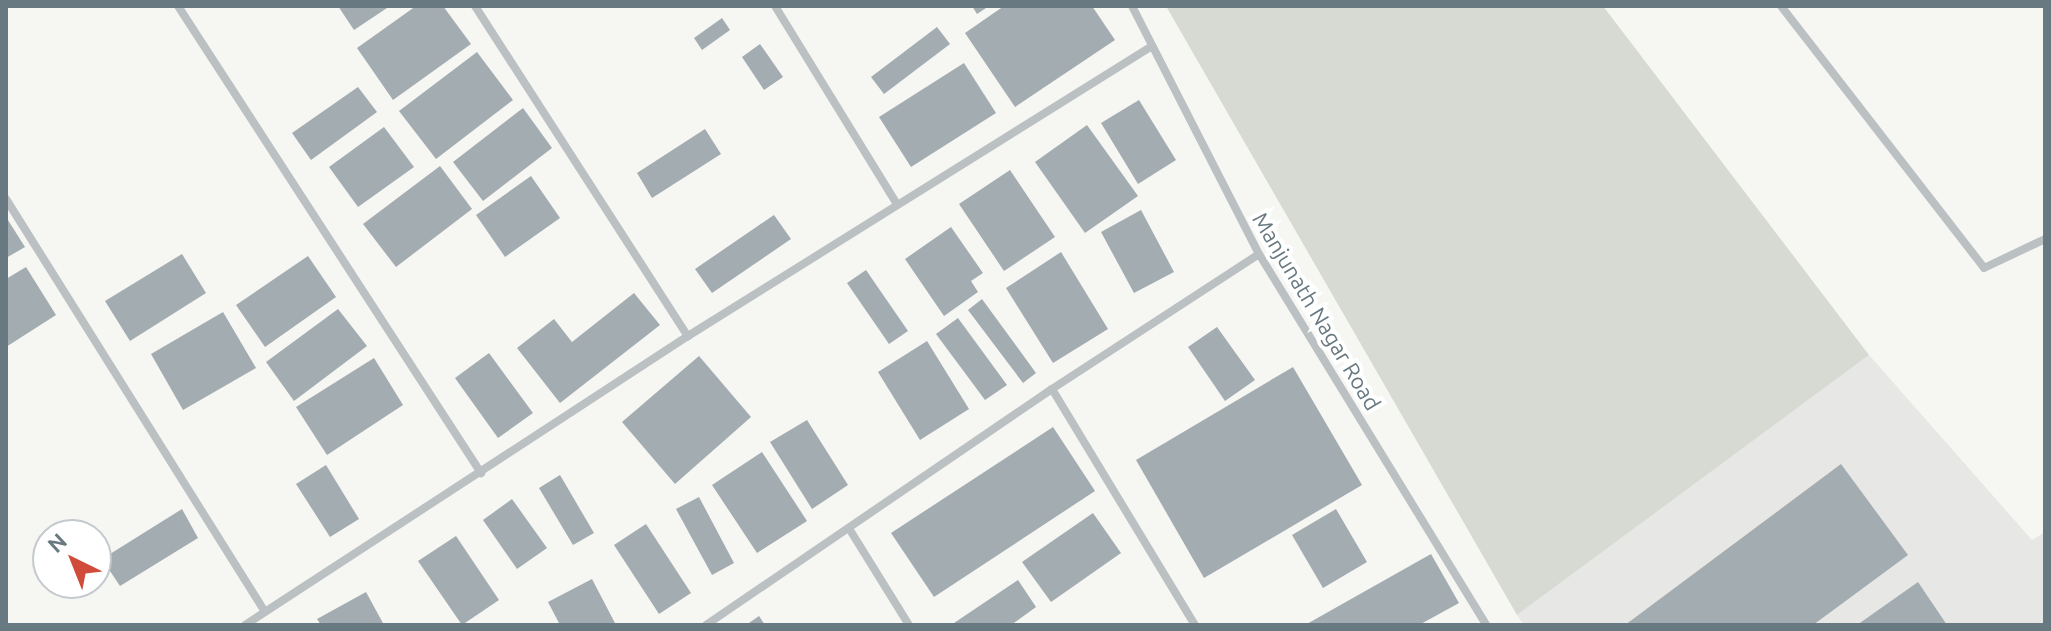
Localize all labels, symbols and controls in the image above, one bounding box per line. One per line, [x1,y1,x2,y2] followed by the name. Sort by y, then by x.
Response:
[1247,207,1387,415] street label: Manjunath Nagar Road
[32,519,112,599] north arrow
[42,528,71,557] text: N

